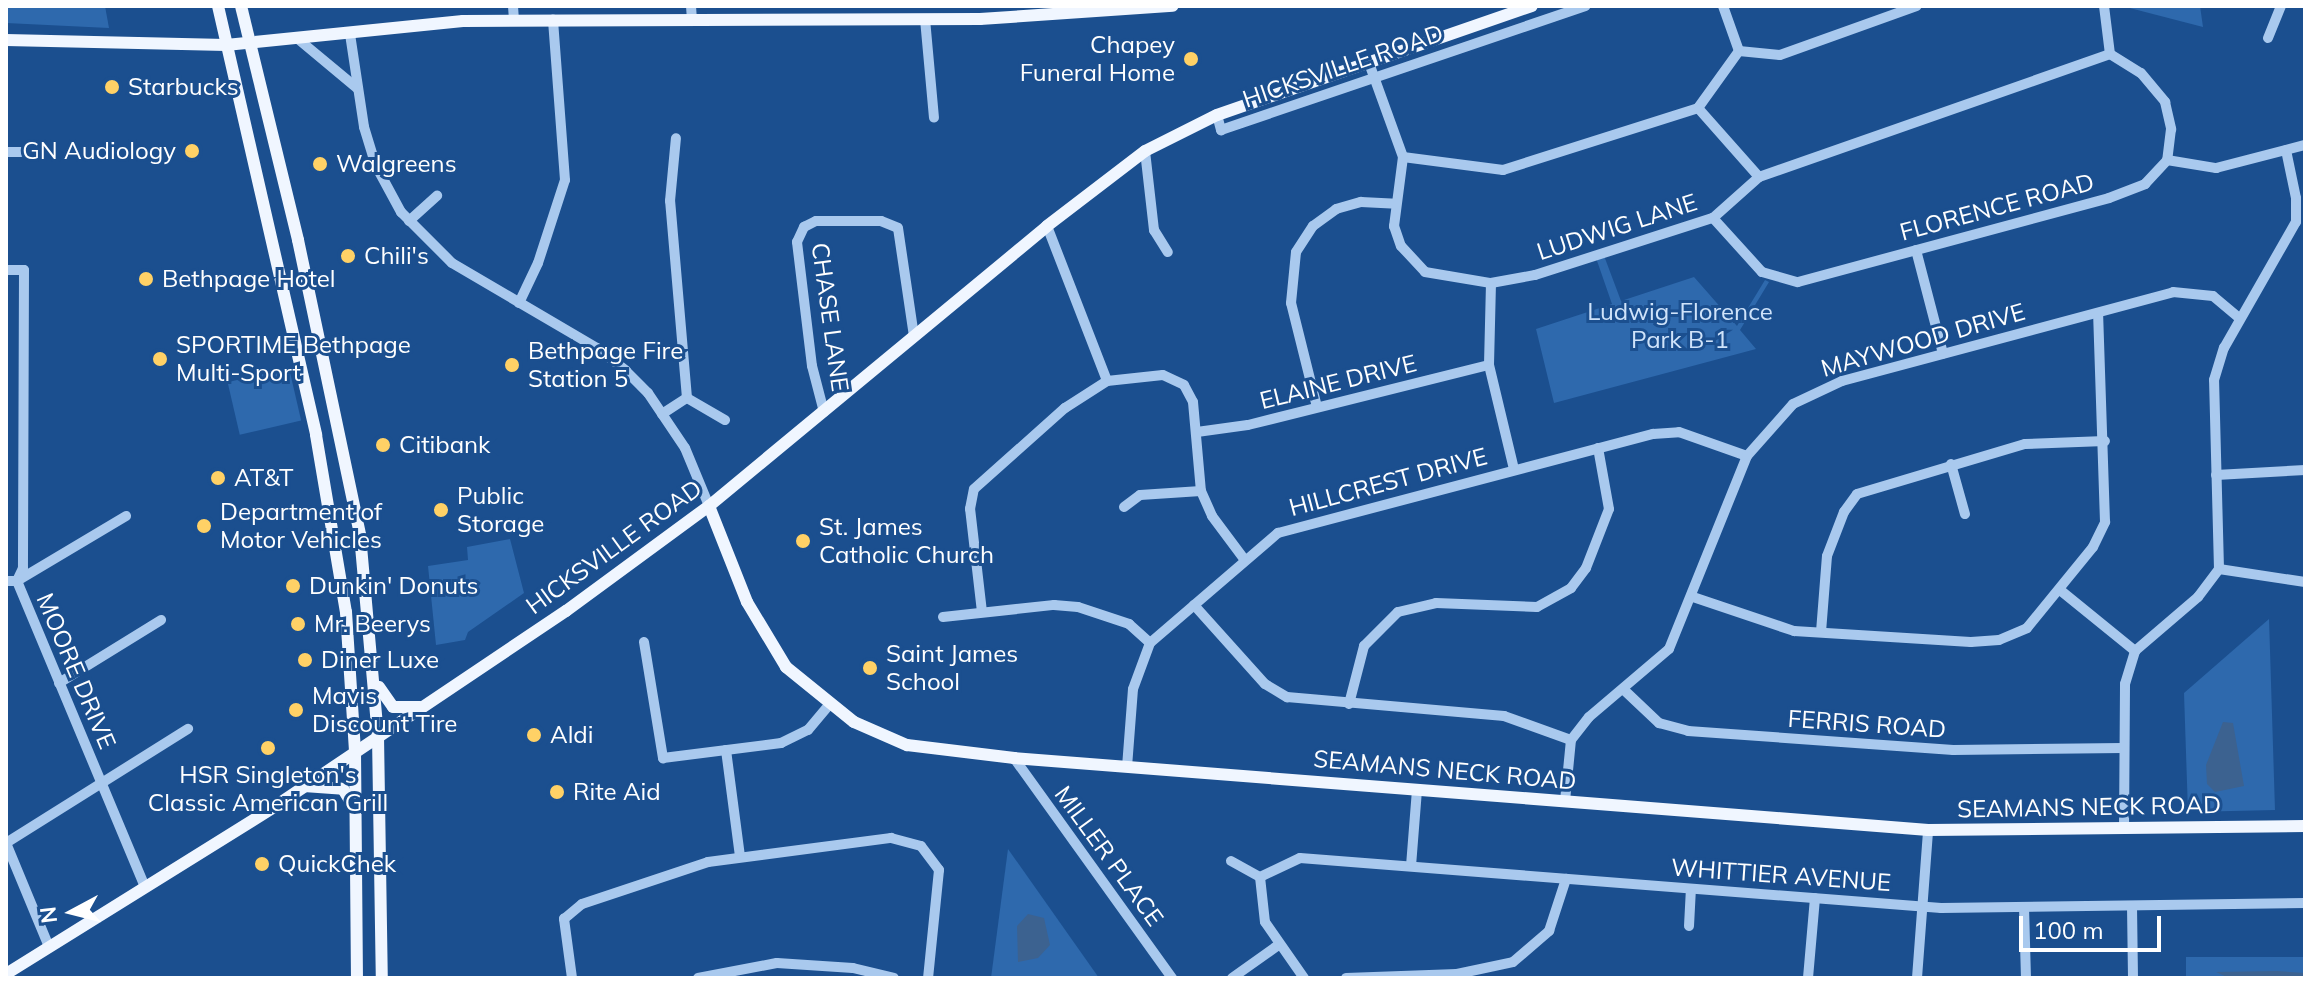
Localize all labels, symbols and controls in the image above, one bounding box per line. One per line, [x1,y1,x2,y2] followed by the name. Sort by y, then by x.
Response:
[1239,18,1447,114] street label: HICKSVILLE ROAD
[1020,31,1175,87] place label: Chapey Funeral Home
[1182,50,1200,68] marker: Chapey Funeral Home
[128,73,239,101] place label: Starbucks
[103,78,121,96] marker: Starbucks
[22,137,176,165] place label: GN Audiology
[183,142,201,160] marker: GN Audiology
[336,150,457,178] place label: Walgreens
[311,155,329,173] marker: Walgreens
[1897,167,2097,247] street label: FLORENCE ROAD
[1533,188,1701,266] street label: LUDWIG LANE
[805,241,855,393] street label: CHASE LANE
[364,242,429,270] place label: Chili's
[339,247,357,265] marker: Chili's
[162,265,335,293] place label: Bethpage Hotel
[137,270,155,288] marker: Bethpage Hotel
[1818,297,2028,383] street label: MAYWOOD DRIVE
[1587,298,1773,354] park label: Ludwig-Florence Park B-1
[176,331,411,387] place label: SPORTIME Bethpage Multi-Sport
[528,337,683,393] place label: Bethpage Fire Station 5
[1257,349,1419,415] street label: ELAINE DRIVE
[151,350,169,368] marker: SPORTIME Bethpage Multi-Sport
[503,356,521,374] marker: Bethpage Fire Station 5
[399,431,490,459] place label: Citibank
[374,436,392,454] marker: Citibank
[1286,442,1490,522] street label: HILLCREST DRIVE
[234,464,294,492] place label: AT&T
[209,469,227,487] marker: AT&T
[521,474,707,620] street label: HICKSVILLE ROAD
[457,482,544,538] place label: Public Storage
[220,498,382,554] place label: Department of Motor Vehicles
[432,501,450,519] marker: Public Storage
[819,513,994,569] place label: St. James Catholic Church
[195,517,213,535] marker: Department of Motor Vehicles
[794,532,812,550] marker: St. James Catholic Church
[309,572,478,600] place label: Dunkin' Donuts
[284,577,302,595] marker: Dunkin' Donuts
[30,589,122,753] street label: MOORE DRIVE
[314,610,431,638] place label: Mr. Beerys
[289,615,307,633] marker: Mr. Beerys
[886,640,1018,696] place label: Saint James School
[321,646,439,674] place label: Diner Luxe
[296,651,314,669] marker: Diner Luxe
[861,659,879,677] marker: Saint James School
[312,682,457,738] place label: Mavis Discount Tire
[287,701,305,719] marker: Mavis Discount Tire
[1787,704,1947,744] street label: FERRIS ROAD
[550,721,593,749] place label: Aldi
[525,726,543,744] marker: Aldi
[259,739,277,757] marker: HSR Singleton's Classic American Grill
[1312,744,1578,796] street label: SEAMANS NECK ROAD
[148,761,388,817] place label: HSR Singleton's Classic American Grill
[573,778,661,806] place label: Rite Aid
[1049,780,1169,932] street label: MILLER PLACE
[548,783,566,801] marker: Rite Aid
[1957,790,2221,824] street label: SEAMANS NECK ROAD
[278,850,396,878] place label: QuickChek
[1670,853,1892,897] street label: WHITTIER AVENUE
[253,855,271,873] marker: QuickChek
[32,872,112,952] north arrow
[2023,900,2165,950] scale bar
[33,905,63,925] text: N
[2033,915,2104,945] text: 100 m

